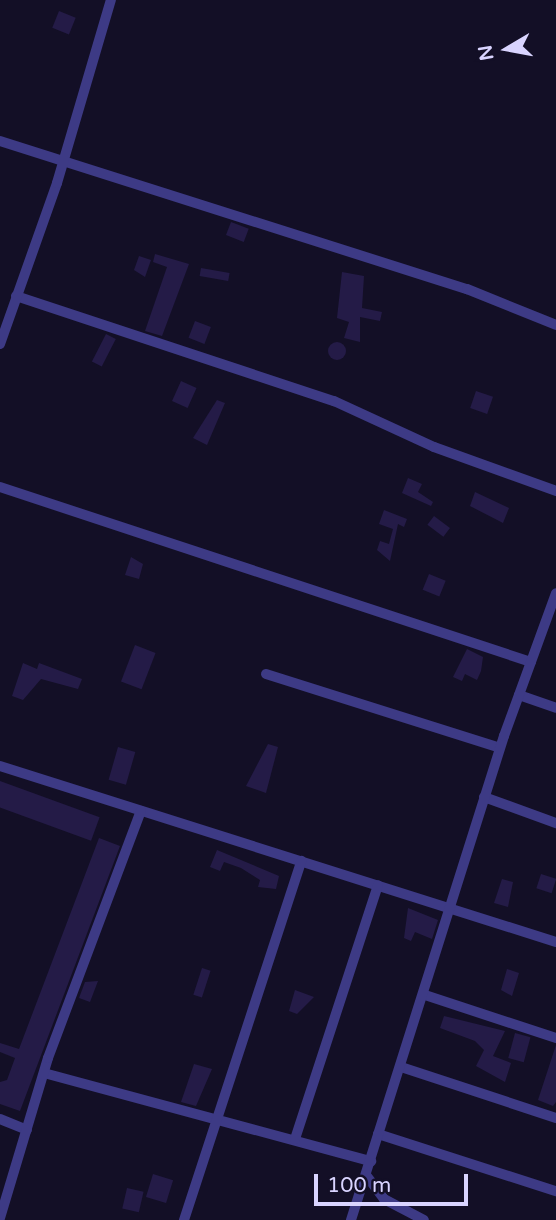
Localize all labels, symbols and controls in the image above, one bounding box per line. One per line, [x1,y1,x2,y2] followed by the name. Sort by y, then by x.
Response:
[472,14,542,84] north arrow
[474,43,498,62] text: N
[318,1160,472,1204] scale bar
[327,1173,391,1198] text: 100 m

